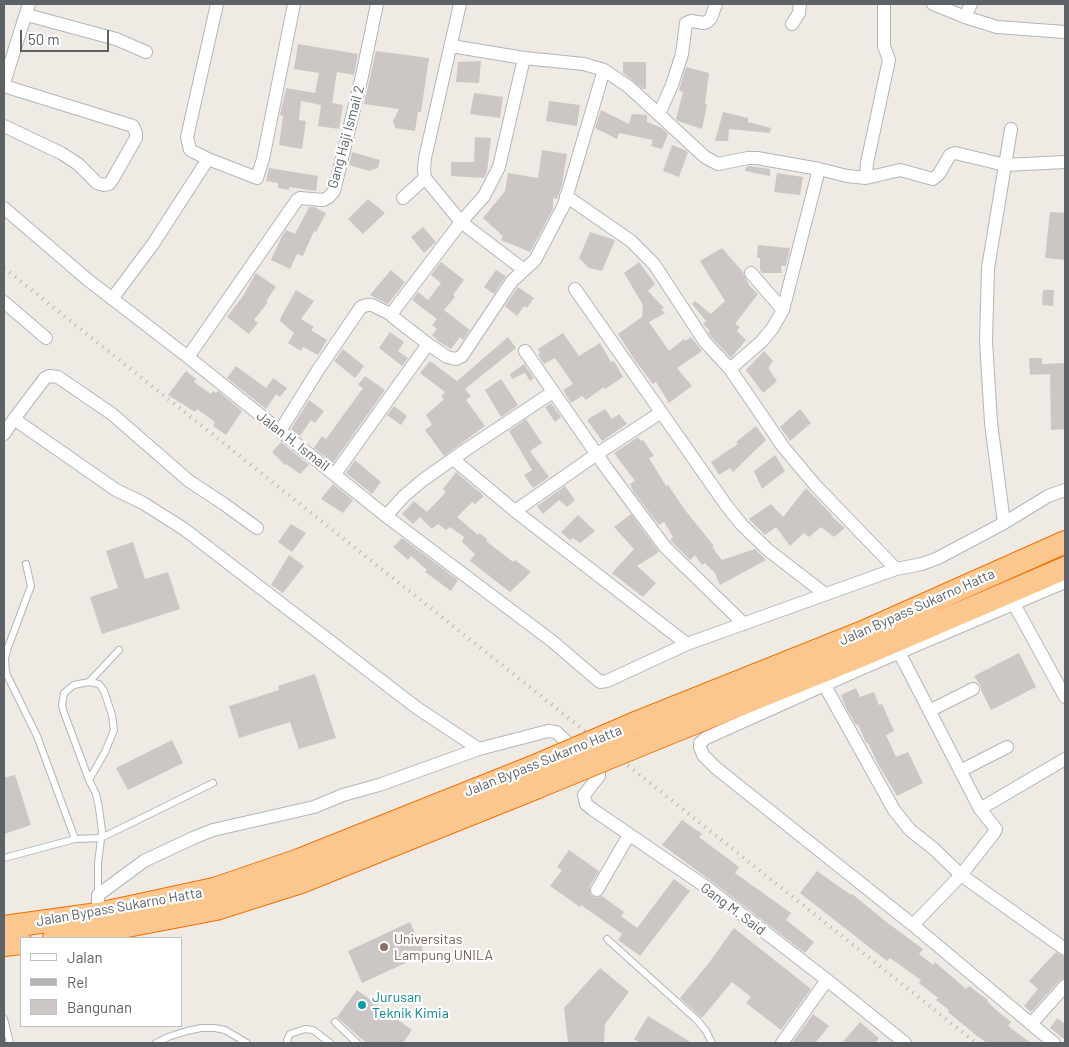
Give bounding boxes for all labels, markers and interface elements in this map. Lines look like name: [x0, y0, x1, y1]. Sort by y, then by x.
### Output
scale bar: [22, 20, 111, 52]
text: 50 m: [28, 30, 60, 48]
street label: Gang Haji Ismail 2: [324, 84, 368, 190]
street label: Jalan H. Ismail: [253, 407, 333, 475]
street label: Jalan Bypass Sukarno Hatta: [837, 565, 997, 649]
street label: Jalan Bypass Sukarno Hatta: [462, 722, 624, 800]
street label: Gang M. Said: [697, 879, 769, 939]
street label: Jalan Bypass Sukarno Hatta: [35, 884, 203, 930]
place label: Universitas Lampung UNILA: [394, 931, 493, 964]
legend: [20, 937, 182, 1027]
marker: Universitas Lampung UNILA: [378, 941, 390, 953]
text: Jalan: [67, 948, 103, 966]
text: Rel: [67, 973, 88, 991]
place label: Jurusan Teknik Kimia: [372, 989, 449, 1022]
text: Bangunan: [67, 998, 132, 1016]
marker: Jurusan Teknik Kimia: [356, 999, 368, 1011]

